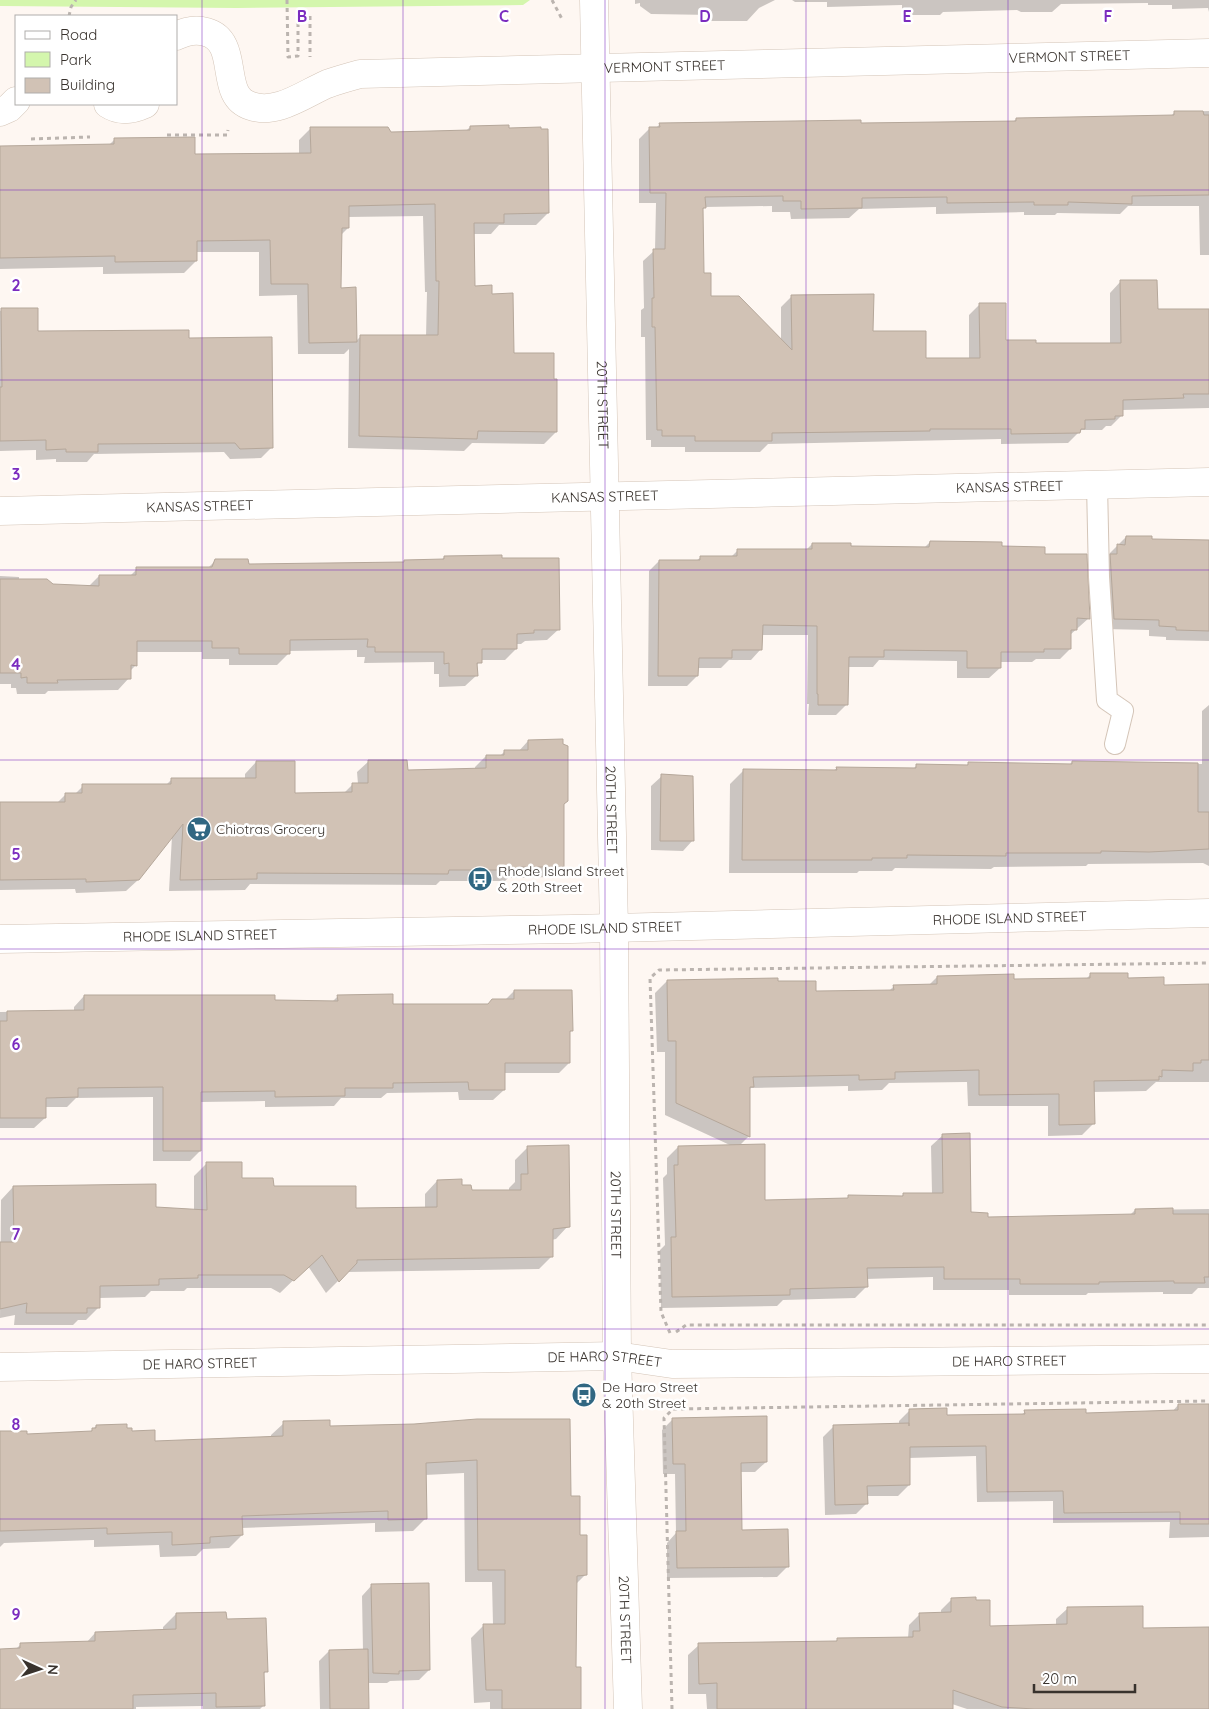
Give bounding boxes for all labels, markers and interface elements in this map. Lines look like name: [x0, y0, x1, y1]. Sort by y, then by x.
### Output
text: B: [297, 6, 307, 26]
text: C: [499, 6, 509, 26]
text: D: [699, 6, 711, 26]
text: E: [902, 6, 912, 26]
text: F: [1104, 6, 1113, 26]
legend: [15, 15, 178, 105]
text: Road: [60, 25, 97, 44]
street label: VERMONT STREET: [1009, 46, 1131, 67]
text: Park: [60, 50, 92, 69]
street label: VERMONT STREET: [604, 56, 726, 77]
text: Building: [60, 75, 115, 94]
text: 2: [11, 275, 21, 295]
street label: 20TH STREET: [593, 361, 613, 449]
text: 3: [12, 464, 20, 484]
street label: KANSAS STREET: [956, 476, 1064, 497]
street label: KANSAS STREET: [551, 486, 659, 507]
street label: KANSAS STREET: [146, 496, 254, 516]
text: 4: [11, 654, 21, 674]
street label: 20TH STREET: [602, 765, 621, 854]
supermarket icon: Chiotras Grocery: [186, 816, 212, 842]
place label: Chiotras Grocery: [216, 820, 325, 838]
text: 5: [11, 844, 21, 864]
place label: Rhode Island Street & 20th Street: [498, 862, 625, 896]
bus stop icon: Rhode Island Street & 20th Street: [467, 866, 493, 892]
street label: RHODE ISLAND STREET: [932, 907, 1087, 929]
street label: RHODE ISLAND STREET: [528, 917, 682, 939]
street label: RHODE ISLAND STREET: [123, 925, 277, 946]
text: 6: [12, 1034, 21, 1054]
street label: 20TH STREET: [607, 1171, 625, 1259]
text: 7: [12, 1224, 21, 1244]
street label: DE HARO STREET: [547, 1347, 663, 1371]
street label: DE HARO STREET: [952, 1351, 1067, 1370]
street label: DE HARO STREET: [142, 1353, 258, 1373]
place label: De Haro Street & 20th Street: [602, 1378, 698, 1412]
bus stop icon: De Haro Street & 20th Street: [571, 1382, 597, 1408]
text: 8: [12, 1414, 21, 1434]
street label: 20TH STREET: [615, 1575, 636, 1664]
text: 9: [11, 1604, 21, 1624]
north arrow: [15, 1644, 65, 1694]
scale bar: [1034, 1662, 1135, 1694]
text: N: [44, 1664, 62, 1675]
text: 20 m: [1042, 1669, 1077, 1688]

